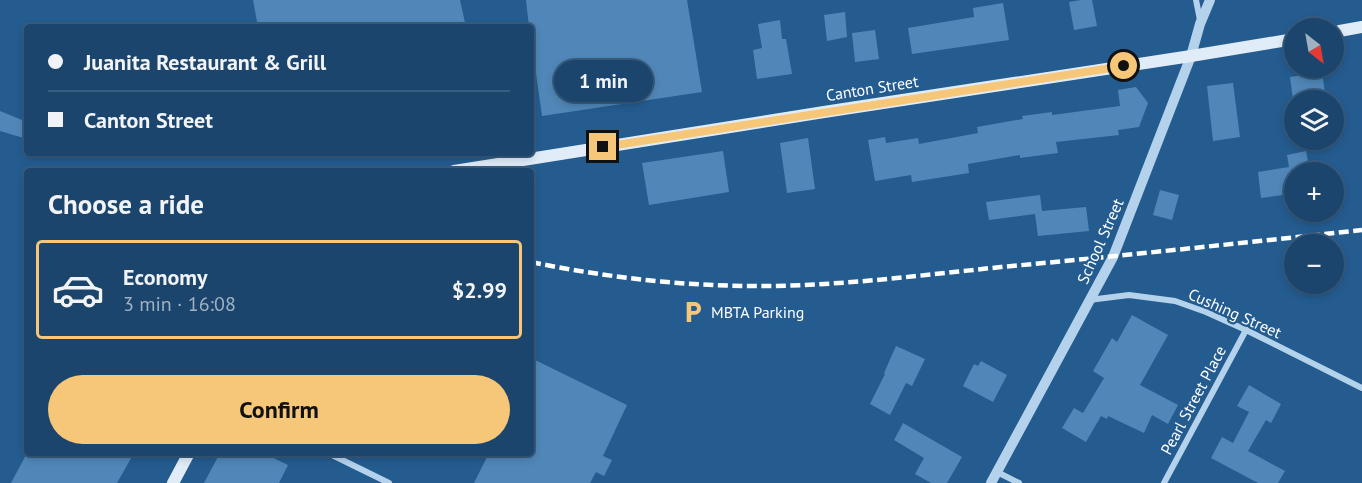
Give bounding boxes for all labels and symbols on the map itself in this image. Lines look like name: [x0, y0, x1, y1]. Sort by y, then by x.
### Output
north arrow: [1284, 18, 1344, 78]
route start: [1110, 52, 1137, 79]
callout: 1 min: [554, 60, 652, 102]
street label: Canton Street: [824, 71, 920, 105]
route end: [589, 133, 616, 160]
street label: School Street: [1072, 195, 1128, 287]
street label: Cushing Street: [1185, 284, 1285, 343]
parking icon: MBTA Parking: [680, 299, 706, 325]
place label: MBTA Parking: [711, 302, 804, 322]
street label: Pearl Street Place: [1156, 342, 1230, 458]

